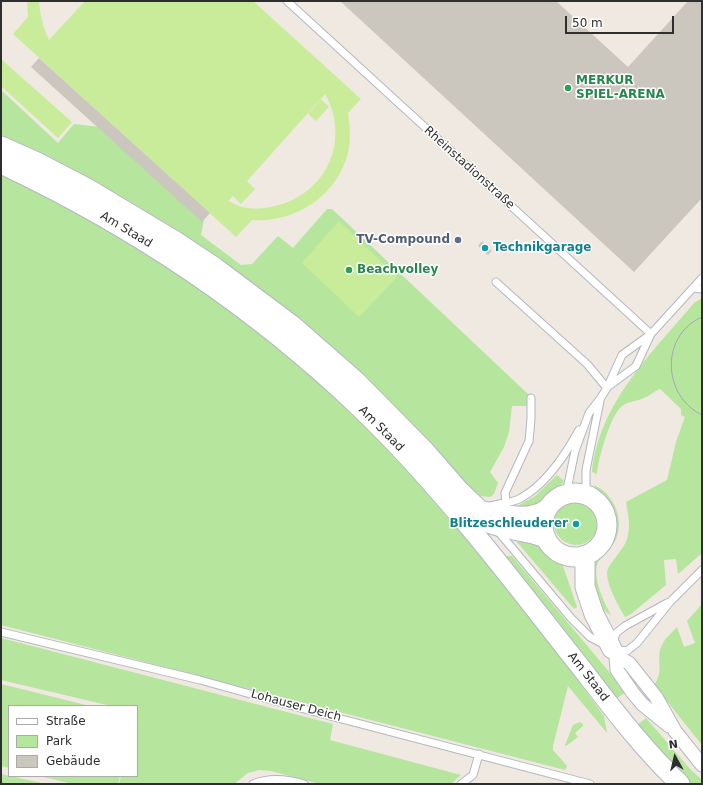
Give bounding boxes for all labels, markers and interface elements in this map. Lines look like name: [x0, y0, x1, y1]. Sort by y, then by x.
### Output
scale bar: [567, 8, 676, 34]
text: 50 m: [572, 16, 603, 30]
place label: MERKUR SPIEL-ARENA: [576, 74, 665, 102]
marker: MERKUR SPIEL-ARENA: [563, 83, 573, 93]
street label: Rheinstadionstraße: [421, 124, 517, 212]
street label: Am Staad: [97, 209, 155, 251]
place label: TV-Compound: [356, 233, 450, 247]
marker: TV-Compound: [453, 235, 463, 245]
place label: Technikgarage: [493, 241, 591, 255]
marker: Technikgarage: [480, 243, 490, 253]
place label: Beachvolley: [357, 263, 438, 277]
marker: Beachvolley: [344, 265, 354, 275]
street label: Am Staad: [355, 403, 407, 455]
place label: Blitzeschleuderer: [449, 517, 568, 531]
marker: Blitzeschleuderer: [571, 519, 581, 529]
street label: Am Staad: [564, 650, 612, 704]
street label: Lohauser Deich: [249, 687, 343, 725]
legend: [8, 705, 138, 777]
text: Straße: [46, 714, 86, 728]
text: Park: [46, 734, 72, 748]
north arrow: [655, 737, 695, 777]
text: N: [668, 738, 679, 752]
text: Gebäude: [46, 754, 100, 768]

